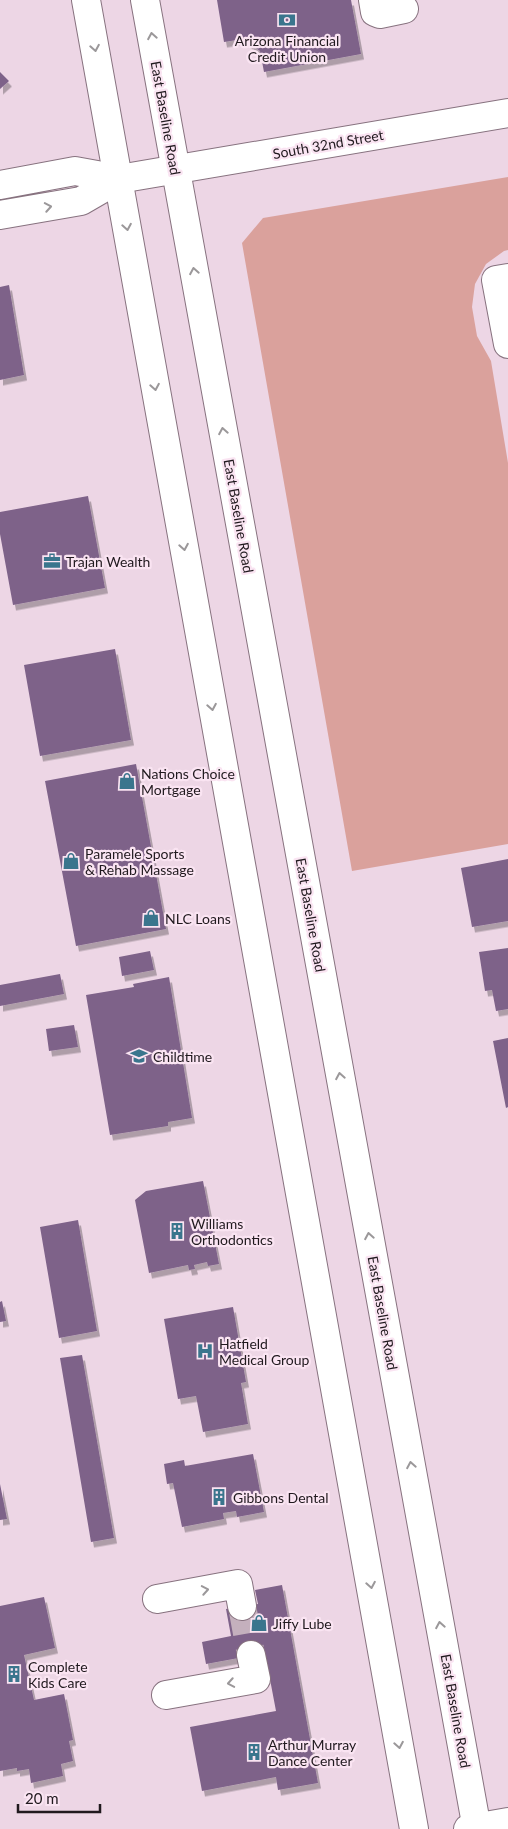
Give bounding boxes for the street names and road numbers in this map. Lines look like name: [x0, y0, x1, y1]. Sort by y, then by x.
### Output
street label: East Baseline Road: [148, 60, 184, 176]
street label: South 32nd Street: [271, 126, 385, 162]
street label: East Baseline Road: [221, 458, 257, 574]
street label: East Baseline Road: [293, 857, 329, 973]
street label: East Baseline Road: [365, 1255, 401, 1371]
street label: East Baseline Road: [438, 1653, 474, 1769]

